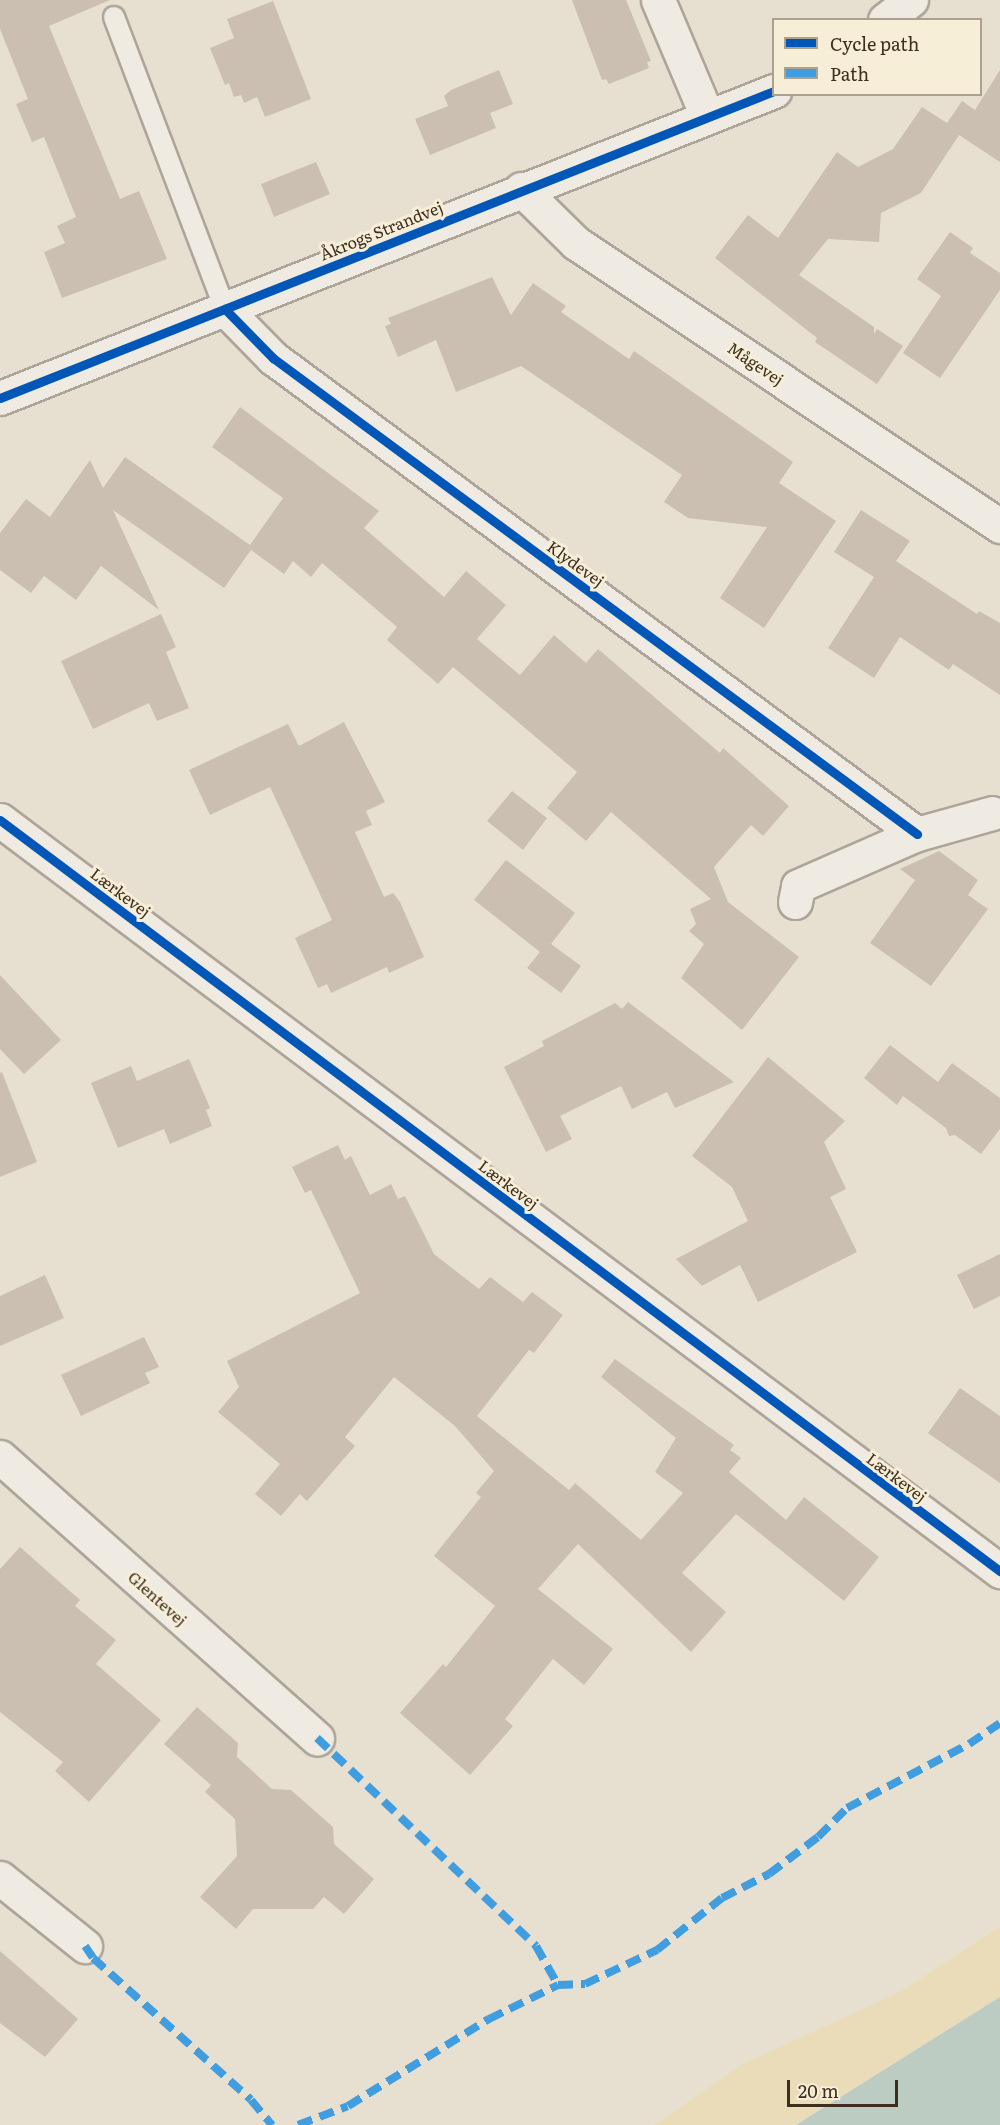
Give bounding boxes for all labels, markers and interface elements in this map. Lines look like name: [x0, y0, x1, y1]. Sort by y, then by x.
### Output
legend: [772, 18, 982, 96]
text: Cycle path: [830, 30, 919, 57]
text: Path: [830, 60, 869, 87]
street label: Åkrogs Strandvej: [317, 197, 445, 263]
street label: Mågevej: [724, 337, 788, 389]
street label: Klydevej: [544, 536, 608, 590]
street label: Lærkevej: [87, 863, 155, 921]
street label: Lærkevej: [475, 1155, 543, 1213]
street label: Lærkevej: [863, 1448, 931, 1506]
street label: Glentevej: [125, 1567, 191, 1629]
scale bar: [790, 2068, 901, 2106]
text: 20 m: [798, 2077, 839, 2104]

